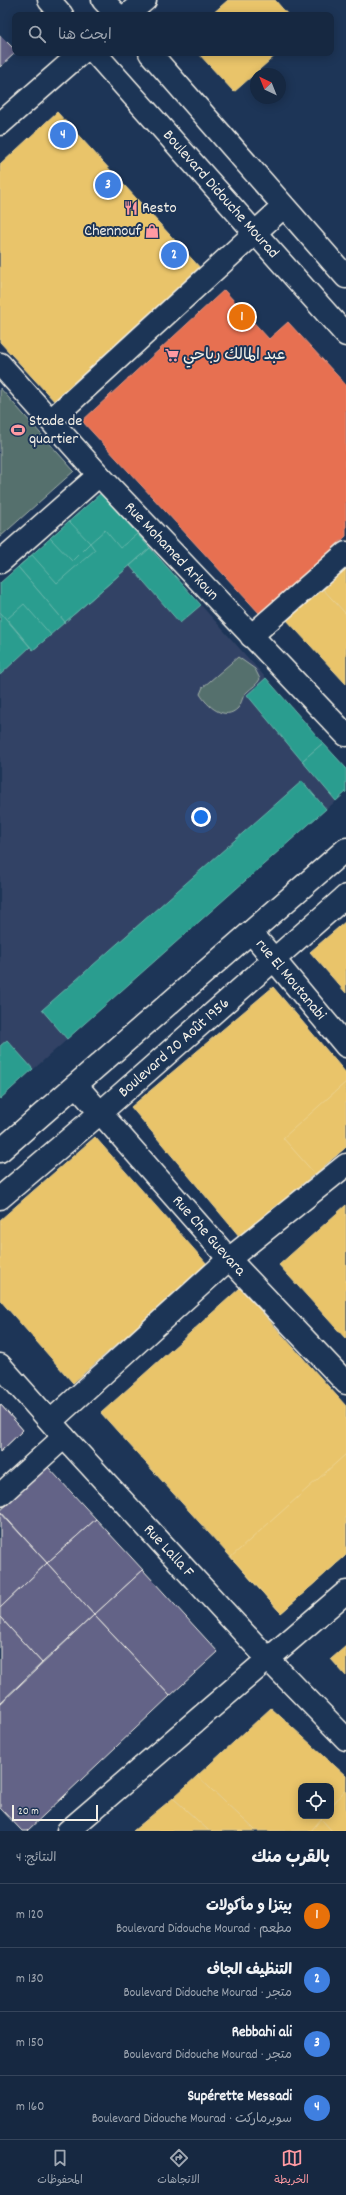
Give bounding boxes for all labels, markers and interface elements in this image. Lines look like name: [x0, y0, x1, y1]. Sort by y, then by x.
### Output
search box: [12, 12, 334, 56]
icon: search: [26, 23, 48, 45]
text: ابحث هنا: [58, 25, 112, 47]
north arrow: [250, 68, 286, 104]
pin: 4: [50, 120, 76, 150]
street label: Boulevard Didouche Mourad: [157, 125, 284, 264]
pin: 3: [95, 170, 121, 200]
place label: Resto: [142, 197, 177, 220]
restaurant icon: Resto: [123, 200, 139, 216]
place label: Chennouf: [84, 220, 141, 243]
shop icon: Chennouf: [144, 223, 160, 239]
pin: 2: [161, 240, 187, 270]
pin: 1: [229, 302, 255, 332]
place label: عبد المالك رباحي: [183, 344, 285, 368]
supermarket icon: عبد المالك رباحي: [164, 347, 180, 363]
place label: Stade de quartier: [29, 410, 82, 451]
sports icon: Stade de quartier: [10, 422, 26, 438]
street label: Rue Mohamed Arkoun: [119, 497, 224, 606]
your location: [191, 807, 211, 827]
street label: rue El Moutanabi: [250, 934, 332, 1025]
street label: Boulevard 20 Août 1956: [113, 992, 235, 1103]
street label: Rue Che Guevara: [167, 1190, 251, 1282]
street label: Rue Lalla F: [138, 1519, 199, 1583]
map controls: [298, 1783, 334, 1819]
button: locate: [298, 1783, 334, 1819]
scale bar: [12, 1803, 98, 1822]
text: 20 m: [18, 1804, 39, 1820]
text: بالقرب منك: [252, 1847, 330, 1871]
text: النتائج: 4: [16, 1849, 57, 1868]
text: بيتزا و مأكولات: [206, 1896, 292, 1918]
text: 120 m: [16, 1906, 44, 1925]
text: 1: [316, 1906, 318, 1925]
text: مطعم · Boulevard Didouche Mourad: [116, 1920, 292, 1939]
text: التنظيف الجاف: [207, 1960, 292, 1982]
text: 130 m: [16, 1970, 44, 1989]
text: 2: [314, 1970, 320, 1989]
text: متجر · Boulevard Didouche Mourad: [123, 1984, 292, 2003]
text: Rebbahi ali: [232, 2022, 292, 2044]
text: 150 m: [16, 2034, 44, 2053]
text: 3: [314, 2034, 320, 2053]
text: متجر · Boulevard Didouche Mourad: [123, 2046, 292, 2065]
text: Supérette Messadi: [187, 2086, 292, 2108]
text: 160 m: [16, 2098, 44, 2117]
text: 4: [314, 2098, 320, 2117]
text: سوبرماركت · Boulevard Didouche Mourad: [92, 2110, 292, 2129]
tab: المحفوظات: [37, 2147, 83, 2189]
tab: الاتجاهات: [157, 2147, 200, 2189]
tab: الخريطة: [274, 2147, 309, 2189]

